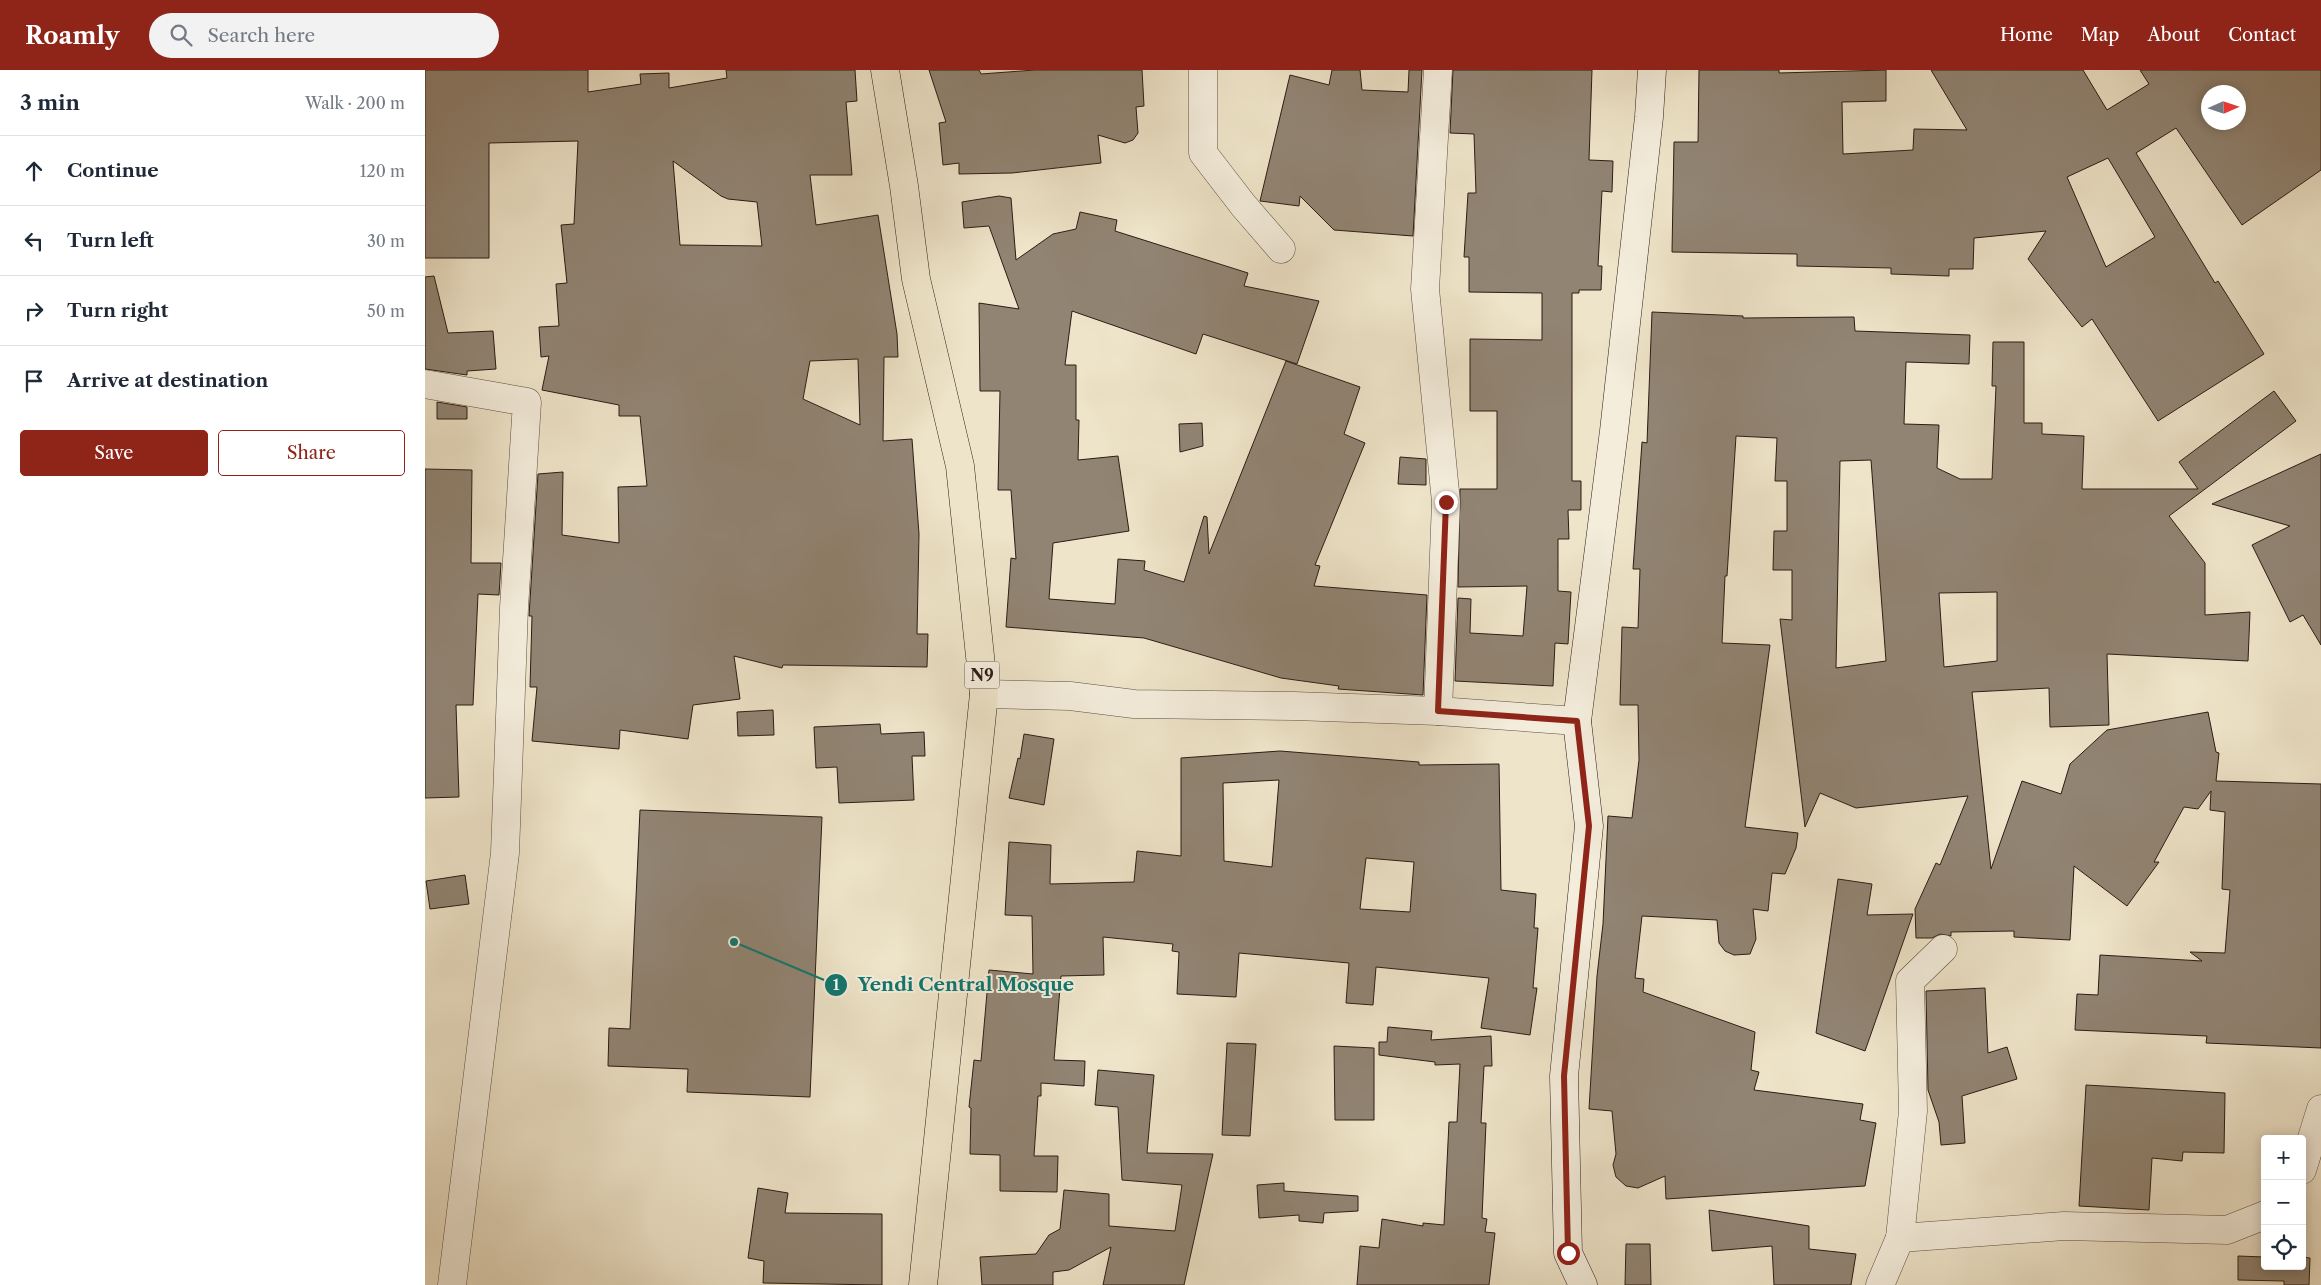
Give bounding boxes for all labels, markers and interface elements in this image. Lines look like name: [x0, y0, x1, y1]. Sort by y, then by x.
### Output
search box: [149, 13, 499, 58]
text: Roamly: [25, 21, 119, 50]
icon: search: [167, 21, 195, 49]
text: Search here: [207, 24, 315, 47]
text: Home: [2000, 24, 2053, 46]
text: Map: [2081, 24, 2119, 46]
text: About: [2147, 24, 2200, 46]
text: Contact: [2228, 24, 2296, 46]
north arrow: [2201, 85, 2246, 130]
text: 3 min: [20, 90, 80, 115]
text: Walk · 200 m: [305, 93, 405, 113]
icon: ahead: [20, 157, 48, 185]
text: Continue: [67, 159, 159, 182]
text: 120 m: [360, 161, 405, 181]
icon: left: [20, 227, 48, 255]
text: Turn left: [67, 229, 154, 252]
text: 30 m: [367, 231, 405, 251]
icon: right: [20, 297, 48, 325]
text: Turn right: [67, 299, 168, 322]
text: 50 m: [367, 301, 405, 321]
icon: arrive: [20, 367, 48, 395]
text: Arrive at destination: [67, 369, 268, 392]
button: Save: [20, 430, 208, 476]
button: Share: [218, 430, 405, 476]
route end: [1435, 491, 1458, 514]
road number: N9: [965, 662, 999, 688]
callout: Yendi Central Mosque: [823, 968, 1084, 1002]
text: Yendi Central Mosque: [857, 973, 1074, 996]
text: 1: [833, 975, 840, 994]
map controls: [2261, 1135, 2306, 1270]
button: +: [2261, 1135, 2306, 1180]
button: −: [2261, 1180, 2306, 1225]
button: locate: [2261, 1225, 2306, 1270]
route start: [1557, 1242, 1580, 1265]

